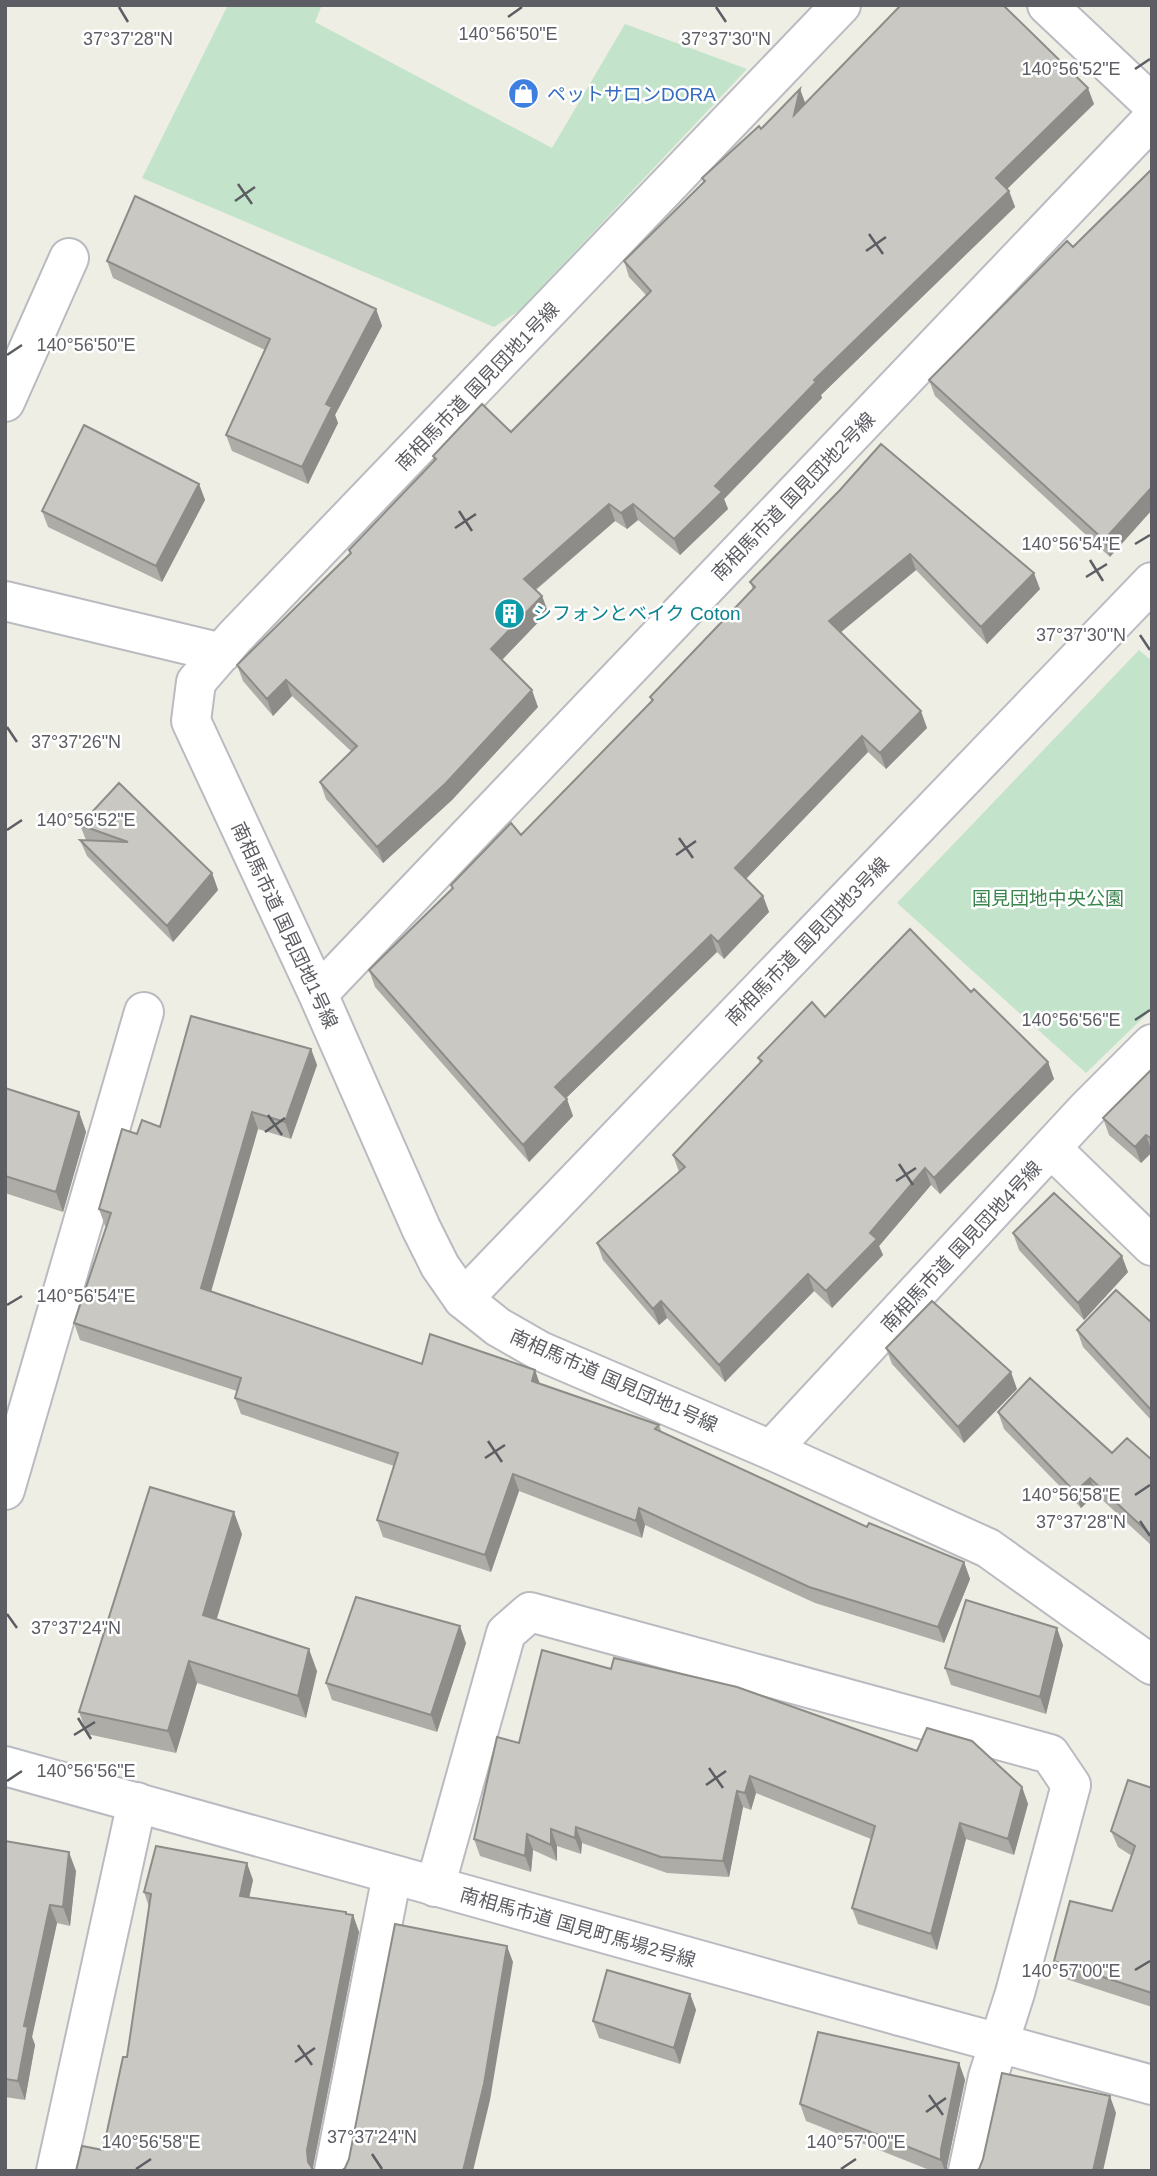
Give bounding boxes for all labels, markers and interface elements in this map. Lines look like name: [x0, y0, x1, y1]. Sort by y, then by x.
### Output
text: 140°56'50"E: [458, 24, 558, 44]
text: 37°37'28"N: [83, 29, 173, 49]
text: 37°37'30"N: [681, 29, 771, 49]
text: 140°56'52"E: [1021, 59, 1121, 79]
shop icon: ペットサロンDORA: [507, 77, 541, 111]
place label: ペットサロンDORA: [547, 84, 716, 105]
street label: 南相馬市道 国見団地1号線: [392, 298, 563, 475]
text: 140°56'50"E: [36, 335, 136, 355]
street label: 南相馬市道 国見団地2号線: [708, 408, 879, 585]
text: 140°56'54"E: [1021, 534, 1121, 554]
building icon: シフォンとベイク Coton: [493, 596, 527, 630]
place label: シフォンとベイク Coton: [533, 603, 741, 624]
text: 37°37'30"N: [1036, 625, 1126, 645]
text: 37°37'26"N: [31, 732, 121, 752]
text: 140°56'52"E: [36, 810, 136, 830]
street label: 南相馬市道 国見団地1号線: [228, 819, 342, 1032]
street label: 南相馬市道 国見団地3号線: [722, 853, 893, 1030]
park label: 国見団地中央公園: [972, 888, 1124, 909]
text: 140°56'56"E: [1021, 1010, 1121, 1030]
street label: 南相馬市道 国見団地4号線: [877, 1157, 1046, 1336]
text: 140°56'54"E: [36, 1286, 136, 1306]
street label: 南相馬市道 国見団地1号線: [507, 1325, 721, 1436]
text: 140°56'58"E: [1021, 1485, 1121, 1505]
text: 37°37'28"N: [1036, 1512, 1126, 1532]
text: 37°37'24"N: [31, 1618, 121, 1638]
text: 140°56'56"E: [36, 1761, 136, 1781]
street label: 南相馬市道 国見町馬場2号線: [458, 1884, 698, 1971]
text: 140°57'00"E: [1021, 1961, 1121, 1981]
text: 37°37'24"N: [327, 2127, 417, 2147]
text: 140°56'58"E: [101, 2132, 201, 2152]
text: 140°57'00"E: [806, 2132, 906, 2152]

